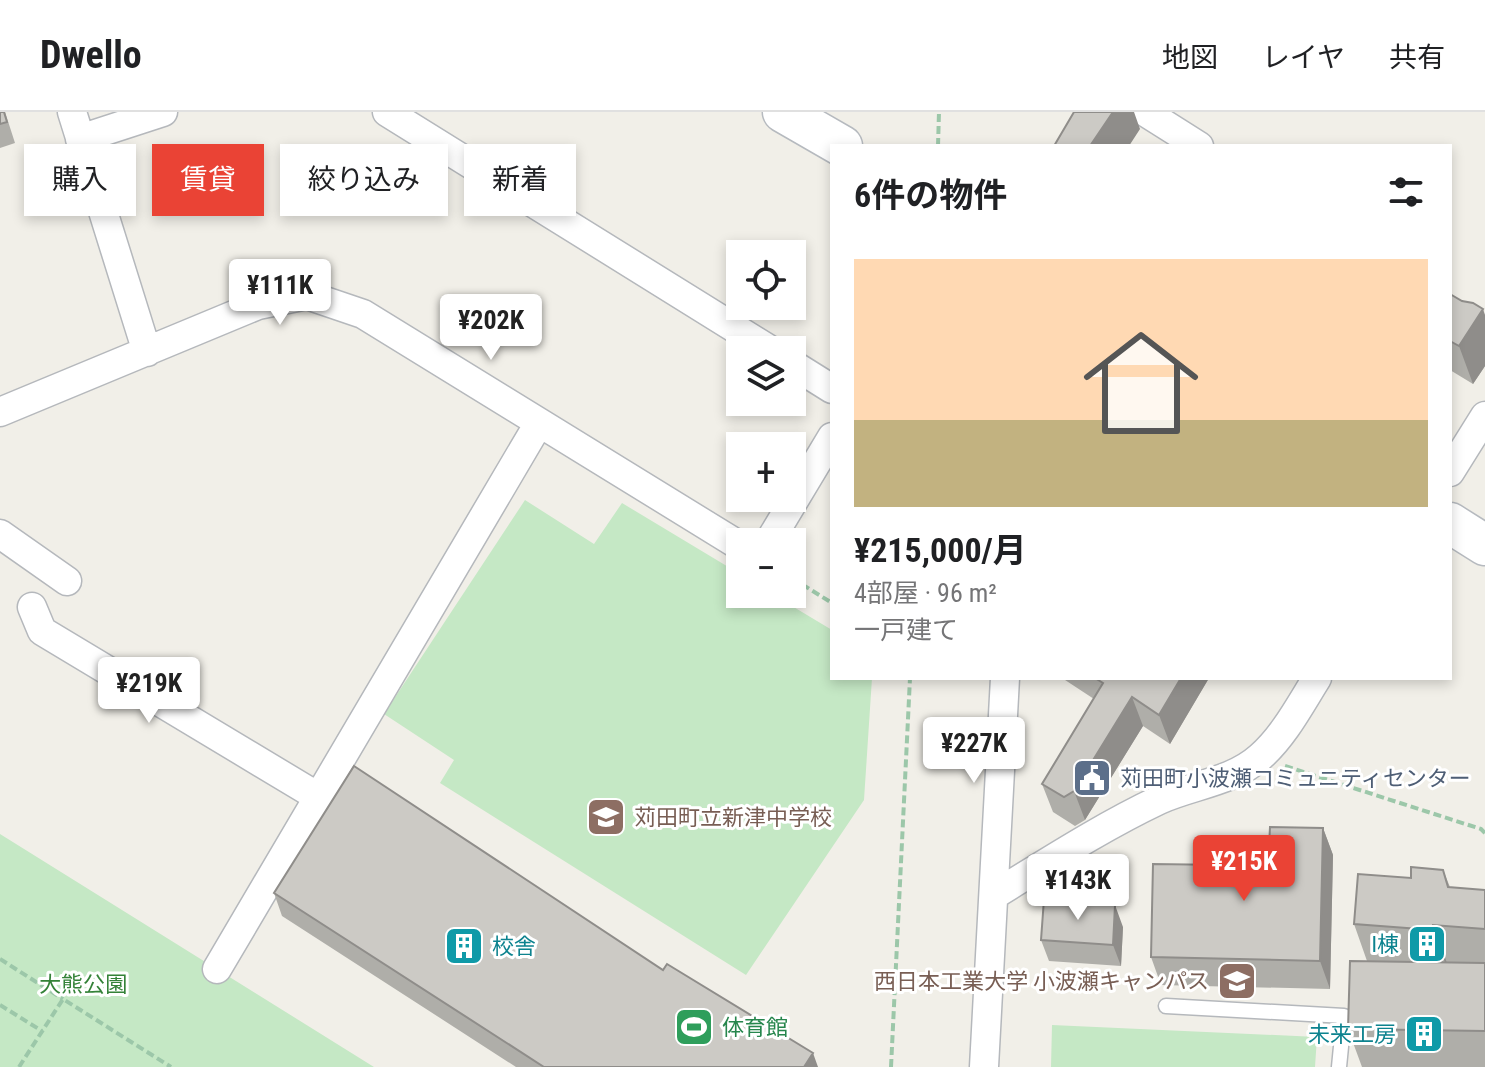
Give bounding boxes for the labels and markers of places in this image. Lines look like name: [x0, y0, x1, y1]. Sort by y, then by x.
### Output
pin: ¥111K: [224, 259, 336, 327]
pin: ¥202K: [435, 294, 547, 362]
pin: ¥219K: [93, 657, 205, 725]
pin: ¥227K: [918, 717, 1030, 785]
public building icon: 苅田町小波瀬コミュニティセンター: [1071, 757, 1113, 799]
place label: 苅田町小波瀬コミュニティセンター: [1120, 766, 1471, 791]
school or university icon: 苅田町立新津中学校: [585, 796, 627, 838]
place label: 苅田町立新津中学校: [634, 805, 832, 830]
pin: ¥215K: [1188, 835, 1300, 903]
pin: ¥143K: [1022, 854, 1134, 922]
building icon: I棟: [1406, 923, 1448, 965]
building icon: 校舎: [443, 925, 485, 967]
place label: I棟: [1371, 932, 1399, 957]
place label: 校舎: [492, 934, 536, 959]
school or university icon: 西日本工業大学 小波瀬キャンパス: [1216, 960, 1258, 1002]
place label: 西日本工業大学 小波瀬キャンパス: [874, 969, 1209, 994]
sports icon: 体育館: [673, 1006, 715, 1048]
building icon: 未来工房: [1403, 1013, 1445, 1055]
place label: 体育館: [722, 1015, 788, 1040]
place label: 未来工房: [1308, 1022, 1396, 1047]

